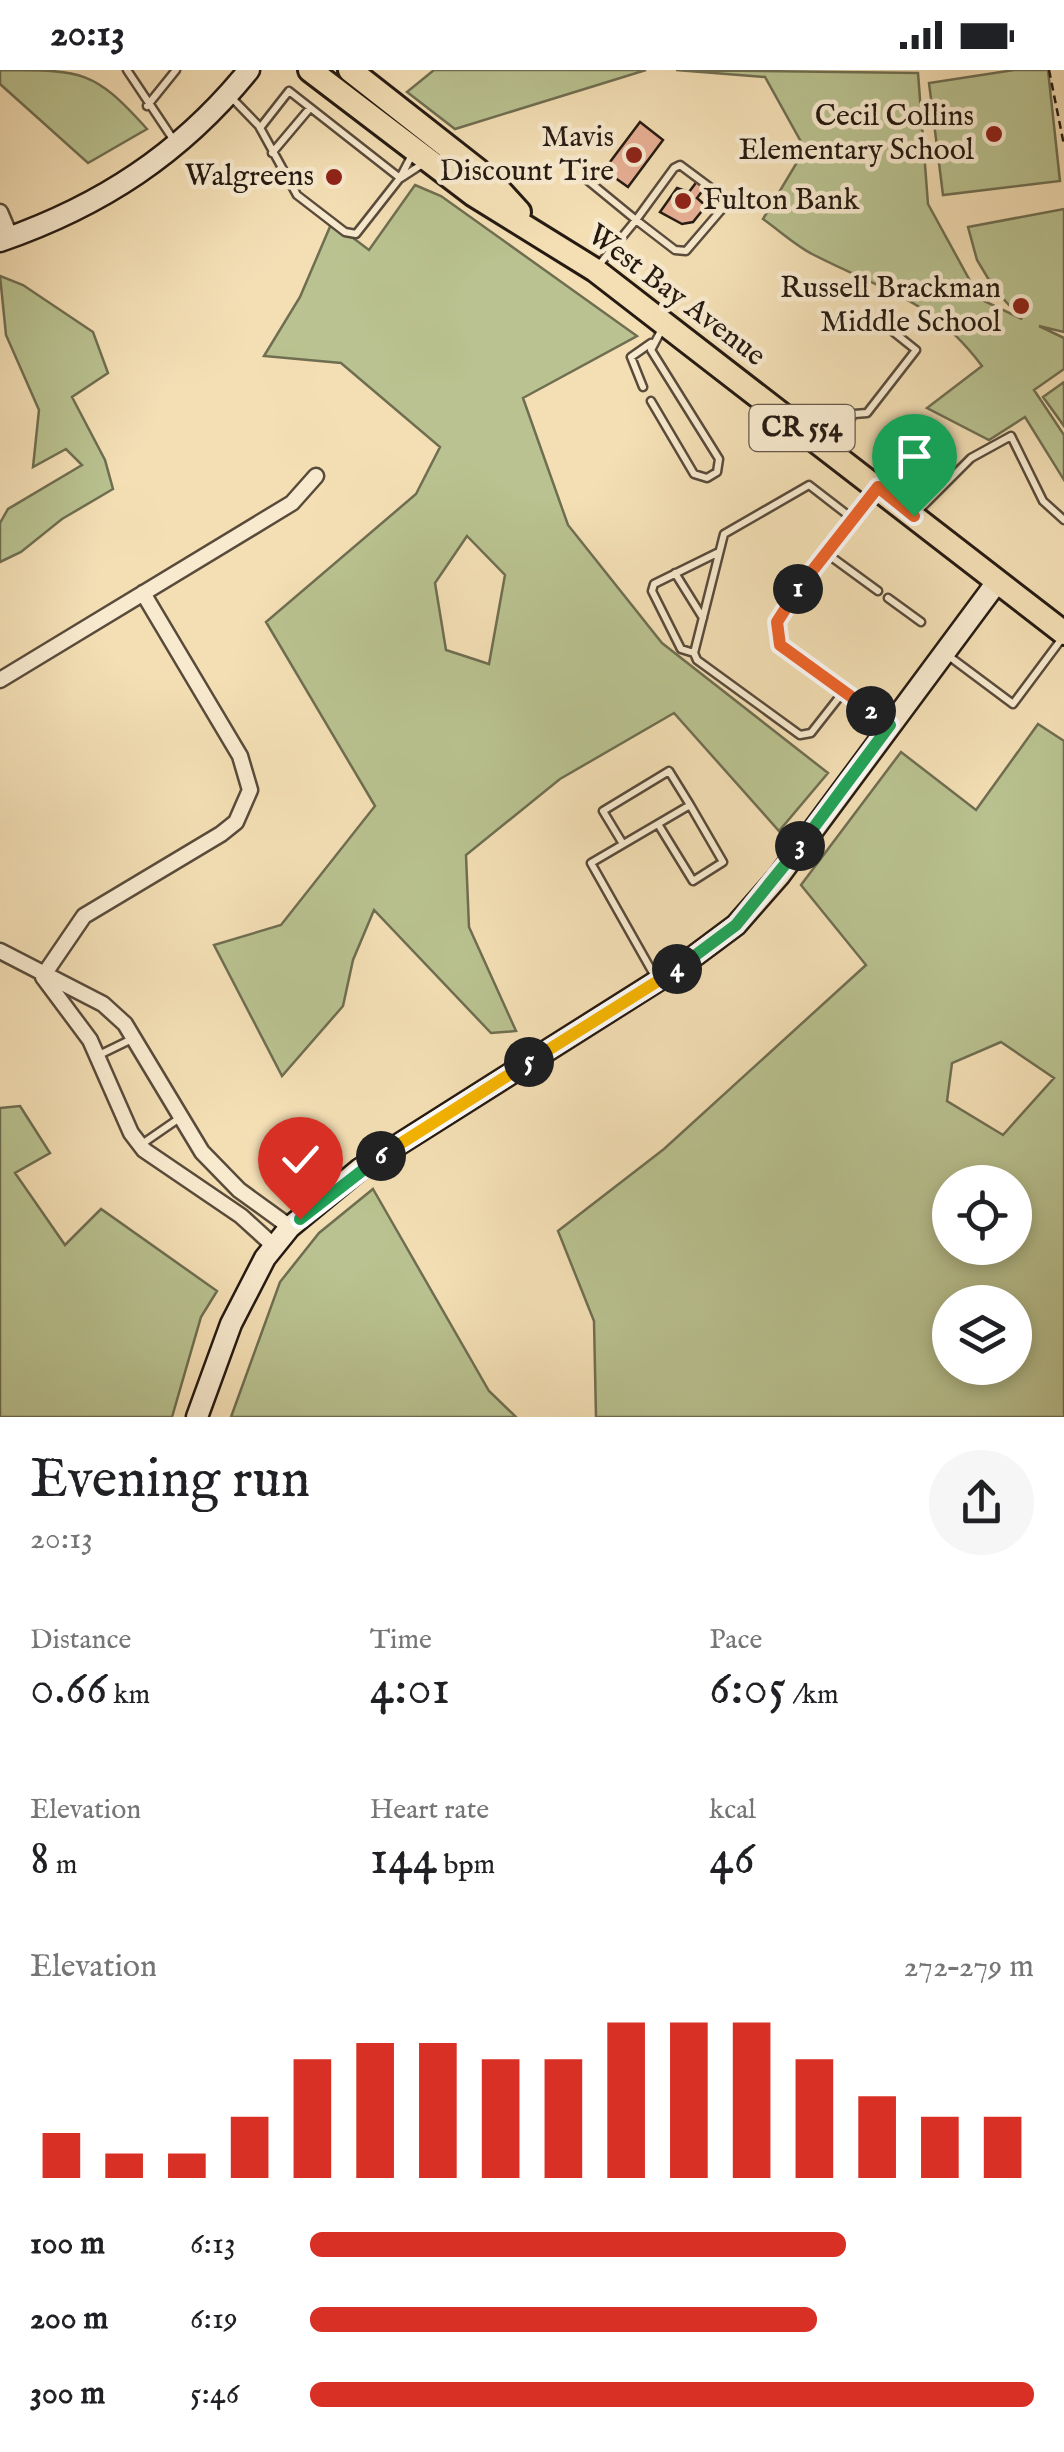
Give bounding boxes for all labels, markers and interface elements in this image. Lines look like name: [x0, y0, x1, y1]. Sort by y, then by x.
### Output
text: 20:13: [50, 11, 125, 59]
place label: Cecil Collins Elementary School: [738, 98, 975, 170]
place label: Mavis Discount Tire: [439, 119, 614, 191]
marker: Cecil Collins Elementary School: [983, 123, 1005, 145]
marker: Mavis Discount Tire: [623, 144, 645, 166]
place label: Walgreens: [185, 158, 314, 196]
marker: Walgreens: [323, 166, 345, 188]
place label: Fulton Bank: [703, 182, 860, 220]
marker: Fulton Bank: [672, 190, 694, 212]
street label: West Bay Avenue: [579, 217, 773, 375]
place label: Russell Brackman Middle School: [780, 270, 1002, 342]
marker: Russell Brackman Middle School: [1010, 295, 1032, 317]
road number: CR 554: [750, 405, 854, 451]
pin: [872, 414, 957, 517]
icon: arrive: [887, 429, 942, 484]
pin: 1: [773, 564, 823, 614]
text: 1: [793, 571, 803, 606]
pin: 2: [846, 686, 896, 736]
text: 2: [864, 693, 878, 728]
pin: 3: [775, 821, 825, 871]
text: 3: [795, 828, 805, 863]
pin: 4: [652, 944, 702, 994]
text: 4: [670, 951, 684, 986]
pin: 5: [504, 1037, 554, 1087]
text: 5: [524, 1044, 534, 1079]
pin: [258, 1117, 343, 1220]
pin: 6: [356, 1131, 406, 1181]
icon: check: [273, 1132, 328, 1187]
text: 6: [375, 1138, 387, 1173]
map controls: [932, 1165, 1032, 1385]
button: locate: [932, 1165, 1032, 1265]
button: layers: [932, 1285, 1032, 1385]
text: Evening run: [30, 1446, 310, 1516]
button: share: [929, 1450, 1034, 1555]
text: 20:13: [30, 1519, 93, 1560]
text: Distance: [30, 1623, 131, 1658]
text: Time: [370, 1623, 432, 1658]
text: Pace: [709, 1623, 762, 1658]
text: 0.66: [30, 1658, 107, 1721]
text: 4:01: [370, 1658, 450, 1721]
text: 6:05: [709, 1658, 786, 1721]
text: km: [107, 1678, 150, 1713]
text: /km: [786, 1678, 839, 1713]
text: Elevation: [30, 1793, 141, 1828]
text: Heart rate: [370, 1793, 489, 1828]
text: kcal: [709, 1793, 756, 1828]
text: 8: [30, 1828, 50, 1891]
text: 144: [370, 1828, 437, 1891]
text: 46: [709, 1828, 755, 1891]
text: m: [50, 1848, 77, 1883]
text: bpm: [437, 1848, 495, 1883]
text: Elevation: [30, 1947, 157, 1988]
text: 272–279 m: [903, 1947, 1034, 1988]
text: 100 m: [30, 2224, 105, 2265]
text: 6:13: [190, 2224, 236, 2265]
text: 200 m: [30, 2299, 108, 2340]
text: 6:19: [190, 2299, 238, 2340]
text: 300 m: [30, 2374, 105, 2415]
text: 5:46: [190, 2374, 239, 2415]

